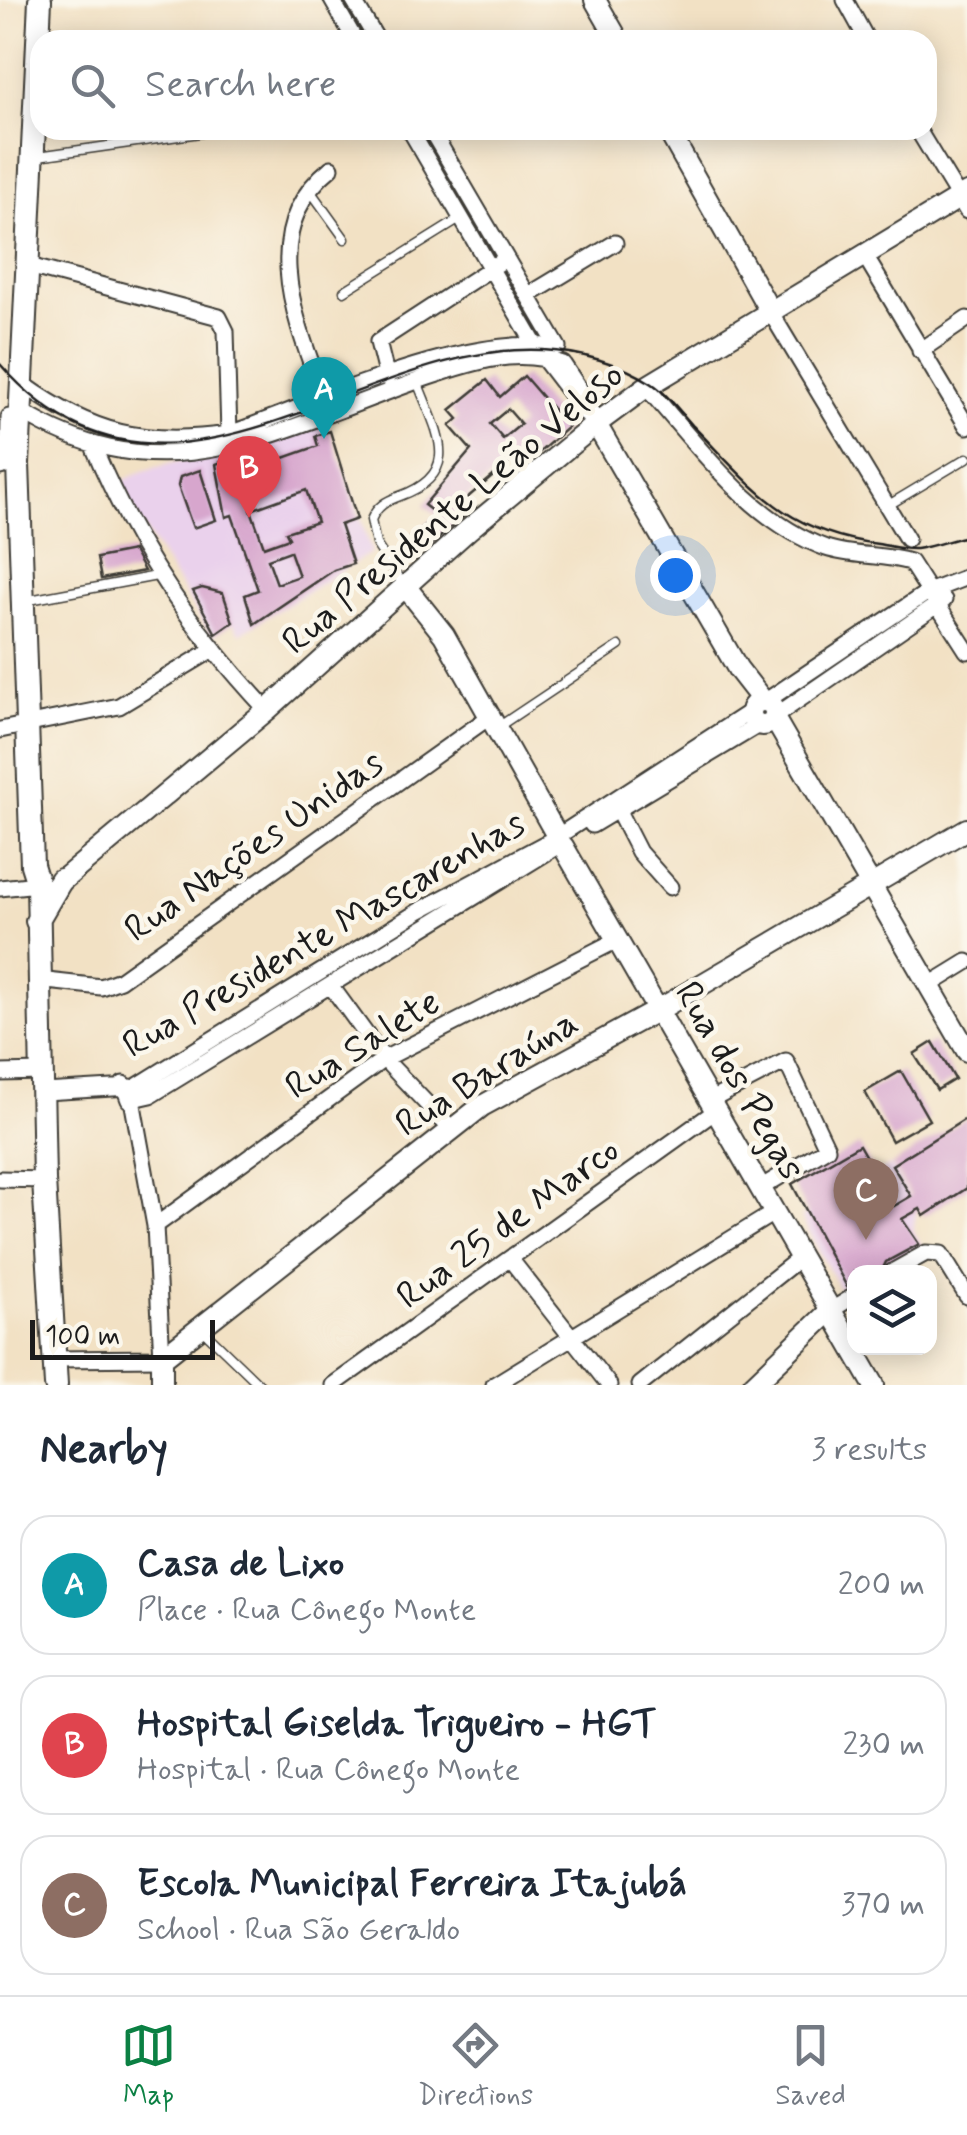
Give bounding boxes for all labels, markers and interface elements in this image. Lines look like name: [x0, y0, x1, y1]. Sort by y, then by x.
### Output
search box: [30, 30, 937, 140]
icon: search: [65, 58, 120, 113]
text: Search here: [145, 61, 336, 110]
street label: Rua Presidente Leão Veloso: [273, 351, 635, 666]
pin: A: [292, 356, 356, 439]
pin: B: [216, 436, 282, 518]
your location: [650, 550, 701, 601]
street label: Rua Nações Unidas: [115, 739, 394, 955]
street label: Rua Presidente Mascarenhas: [114, 800, 534, 1071]
street label: Rua dos Pegas: [662, 973, 815, 1189]
street label: Rua Salete: [277, 978, 450, 1112]
street label: Rua Baraúna: [387, 999, 588, 1149]
street label: Rua 25 de Marco: [387, 1127, 630, 1321]
pin: C: [834, 1158, 898, 1240]
map controls: [847, 1265, 937, 1355]
button: layers: [847, 1265, 937, 1355]
scale bar: [30, 1315, 215, 1360]
text: 100 m: [45, 1319, 120, 1356]
text: Nearby: [40, 1423, 168, 1478]
text: 3 results: [811, 1429, 927, 1471]
text: Casa de Lixo: [137, 1540, 344, 1589]
text: A: [64, 1564, 85, 1606]
text: 200 m: [838, 1564, 925, 1606]
text: Place · Rua Cônego Monte: [137, 1589, 476, 1631]
text: Hospital Giselda Trigueiro - HGT: [137, 1700, 657, 1749]
text: B: [64, 1724, 85, 1766]
text: 230 m: [842, 1724, 925, 1766]
text: Hospital · Rua Cônego Monte: [137, 1749, 520, 1791]
text: Escola Municipal Ferreira Itajubá: [137, 1860, 687, 1909]
text: C: [63, 1884, 86, 1926]
text: 370 m: [841, 1884, 925, 1926]
text: School · Rua São Geraldo: [137, 1909, 460, 1951]
tab: Map: [121, 2018, 176, 2115]
tab: Directions: [418, 2018, 533, 2115]
tab: Saved: [775, 2018, 846, 2115]

